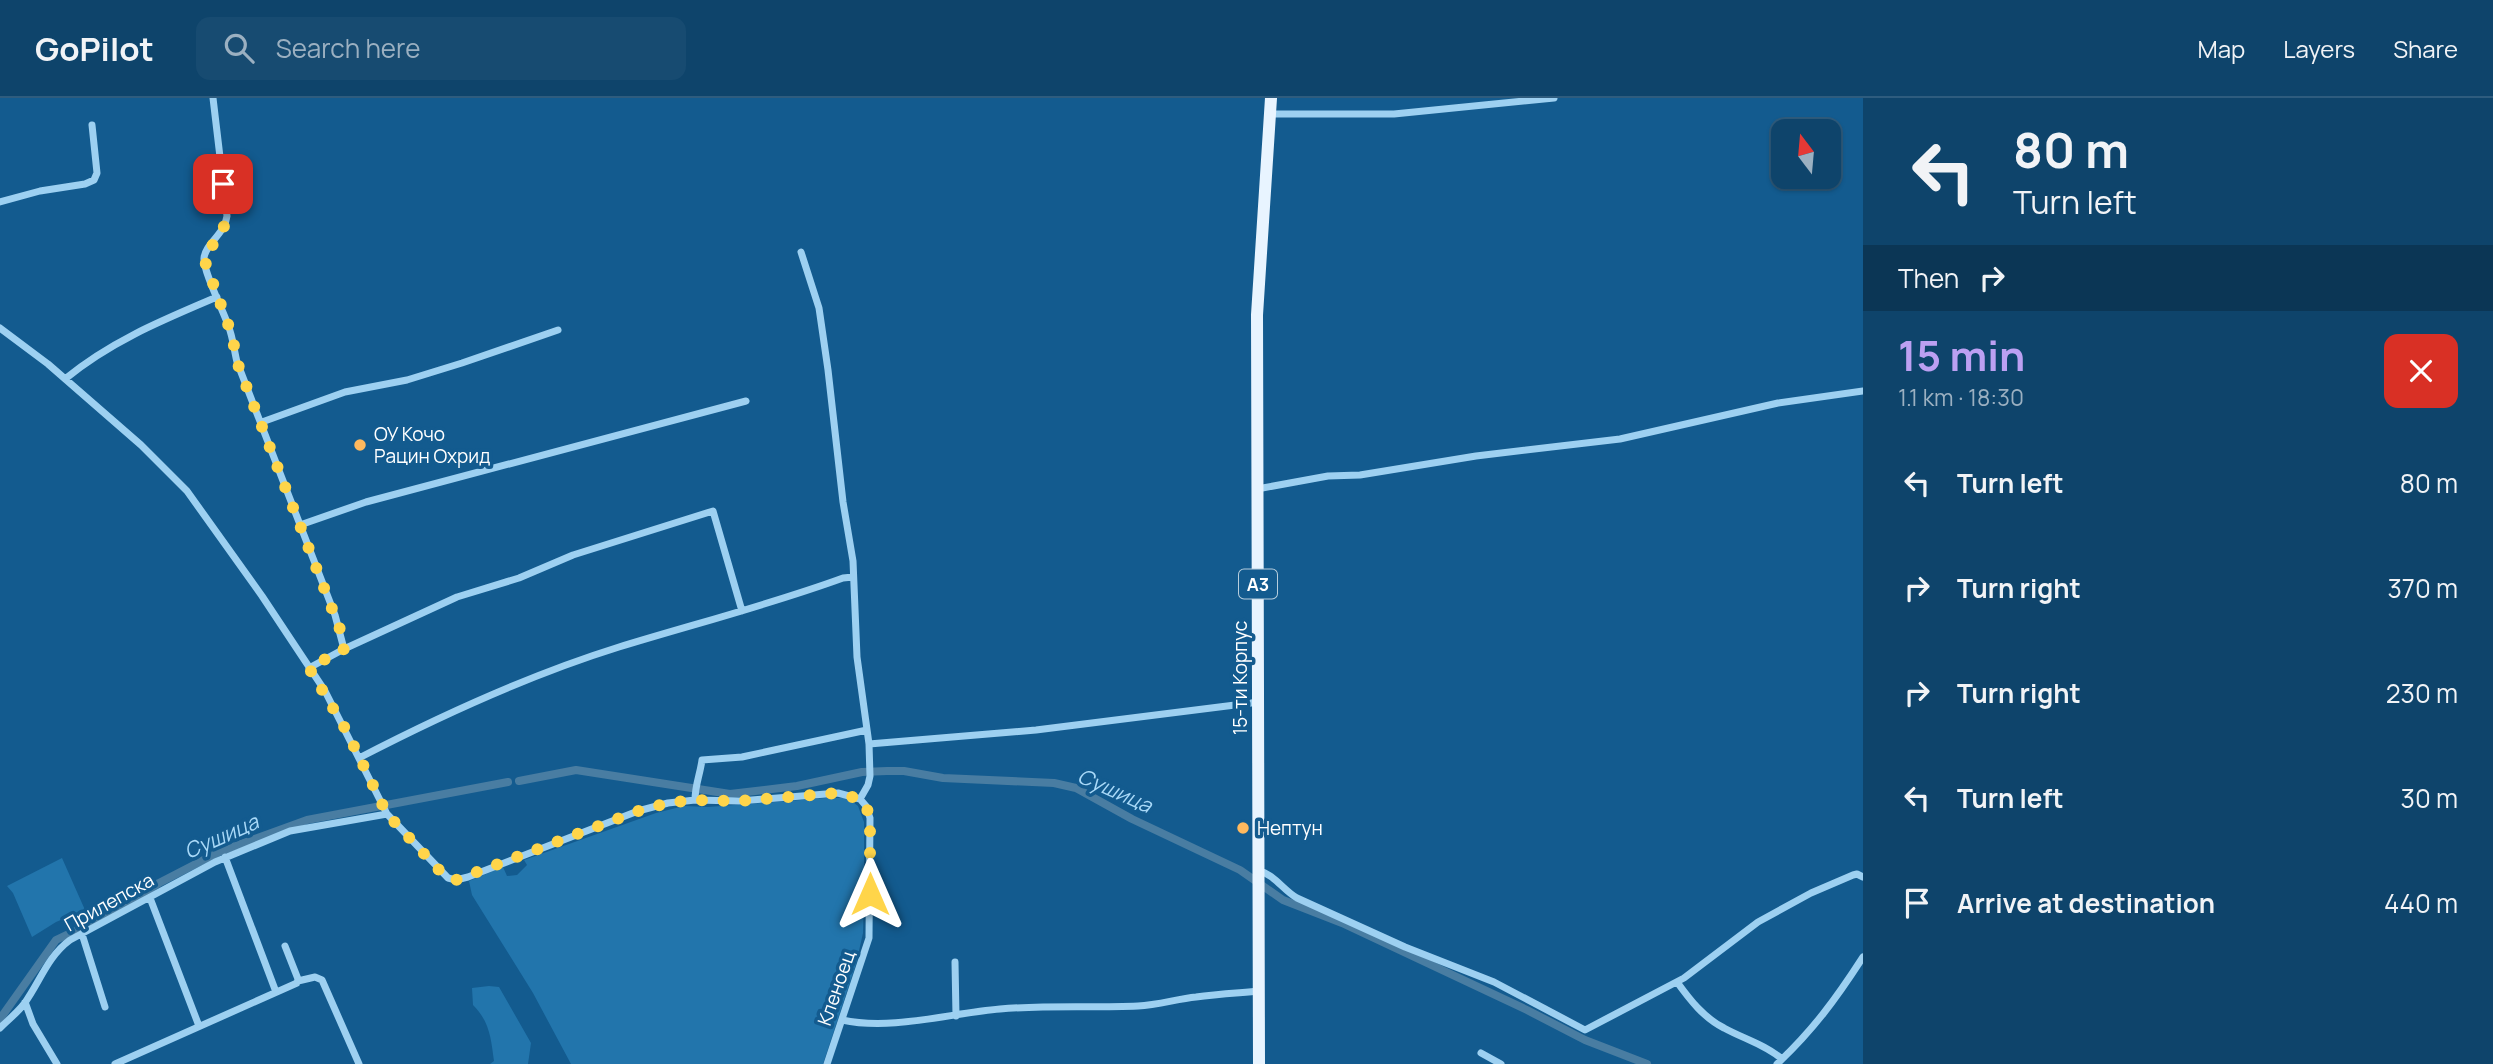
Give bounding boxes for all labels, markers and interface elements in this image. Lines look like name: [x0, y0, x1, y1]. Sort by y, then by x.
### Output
search box: [196, 17, 686, 80]
text: GoPilot: [35, 26, 154, 71]
icon: search: [220, 29, 258, 67]
text: Search here: [276, 30, 420, 66]
text: Map: [2198, 32, 2245, 65]
text: Layers: [2283, 32, 2355, 65]
text: Share: [2393, 32, 2458, 65]
text: 80 m: [2013, 116, 2129, 183]
north arrow: [1771, 119, 1841, 189]
map controls: [1771, 119, 1841, 189]
icon: left: [1898, 126, 1989, 217]
pin: [193, 154, 253, 214]
icon: arrive: [204, 165, 242, 203]
text: Turn left: [2013, 180, 2137, 224]
icon: right: [1973, 259, 2011, 297]
text: Then: [1898, 260, 1959, 296]
text: 15 min: [1898, 326, 2025, 384]
button: close: [2384, 334, 2458, 408]
text: 1.1 km · 18:30: [1898, 381, 2024, 413]
place label: ОУ Кочо Рацин Охрид: [374, 421, 490, 469]
marker: ОУ Кочо Рацин Охрид: [352, 437, 368, 453]
icon: left: [1898, 464, 1936, 502]
text: Turn left: [1957, 465, 2064, 501]
text: 80 m: [2400, 465, 2458, 501]
icon: right: [1898, 569, 1936, 607]
road number: A3: [1239, 570, 1277, 598]
text: Turn right: [1957, 570, 2081, 606]
text: 370 m: [2387, 570, 2458, 606]
street label: 15-ти Корпус: [1227, 621, 1253, 735]
icon: right: [1898, 674, 1936, 712]
text: Turn right: [1957, 675, 2081, 711]
text: 230 m: [2386, 675, 2458, 711]
water label: Сушица: [1073, 761, 1158, 819]
icon: left: [1898, 779, 1936, 817]
text: Turn left: [1957, 780, 2064, 816]
text: 30 m: [2401, 780, 2458, 816]
water label: Сушица: [179, 807, 264, 865]
place label: Нептун: [1257, 815, 1323, 841]
marker: Нептун: [1235, 820, 1251, 836]
position arrow: [833, 857, 907, 931]
street label: Прилепска: [60, 867, 158, 937]
icon: arrive: [1898, 884, 1936, 922]
text: Arrive at destination: [1957, 885, 2215, 921]
text: 440 m: [2384, 885, 2458, 921]
street label: Кленоец: [811, 947, 861, 1029]

